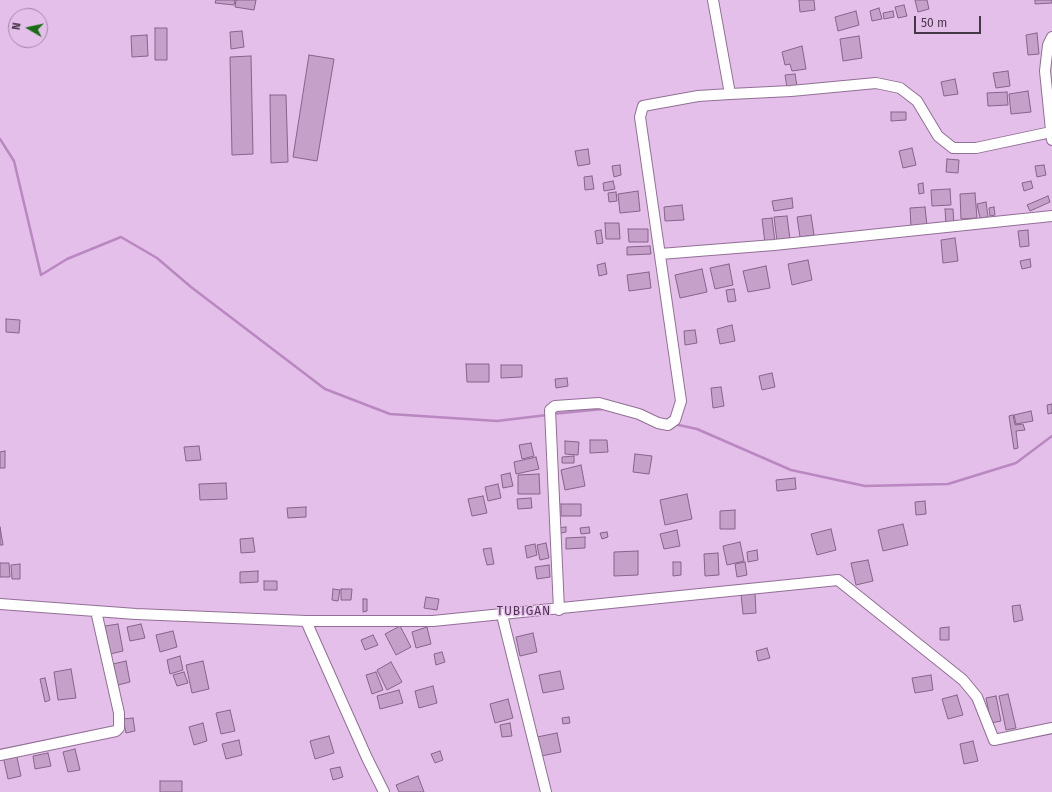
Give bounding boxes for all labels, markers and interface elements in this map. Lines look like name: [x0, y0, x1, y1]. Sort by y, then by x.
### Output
north arrow: [8, 8, 48, 48]
scale bar: [916, 8, 983, 34]
text: 50 m: [921, 16, 947, 30]
text: N: [10, 22, 24, 31]
district label: TUBIGAN: [497, 605, 551, 619]

